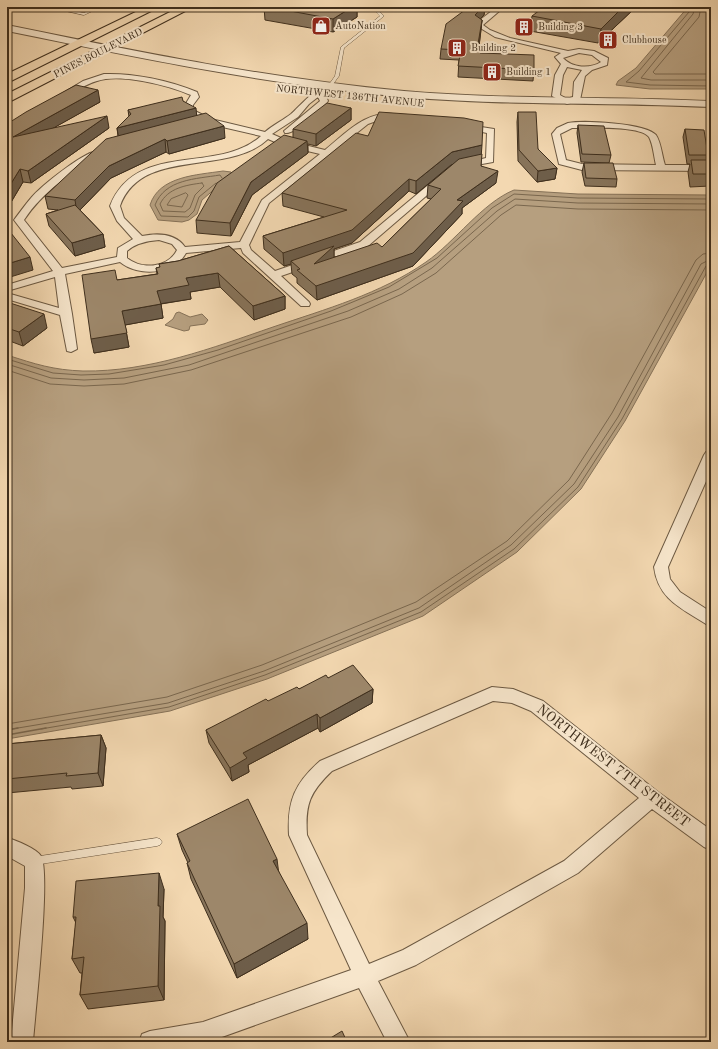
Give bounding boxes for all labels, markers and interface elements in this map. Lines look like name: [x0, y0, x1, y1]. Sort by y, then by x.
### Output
shop icon: AutoNation: [310, 15, 332, 37]
building icon: Building 3: [513, 16, 535, 38]
place label: AutoNation: [335, 21, 386, 31]
place label: Building 3: [538, 22, 583, 32]
street label: PINES BOULEVARD: [52, 26, 144, 80]
building icon: Clubhouse: [597, 29, 619, 51]
place label: Clubhouse: [622, 35, 667, 45]
building icon: Building 2: [446, 37, 468, 59]
place label: Building 2: [471, 43, 516, 53]
building icon: Building 1: [481, 61, 503, 83]
place label: Building 1: [506, 67, 551, 77]
street label: NORTHWEST 136TH AVENUE: [275, 83, 425, 109]
street label: NORTHWEST 7TH STREET: [534, 702, 692, 830]

